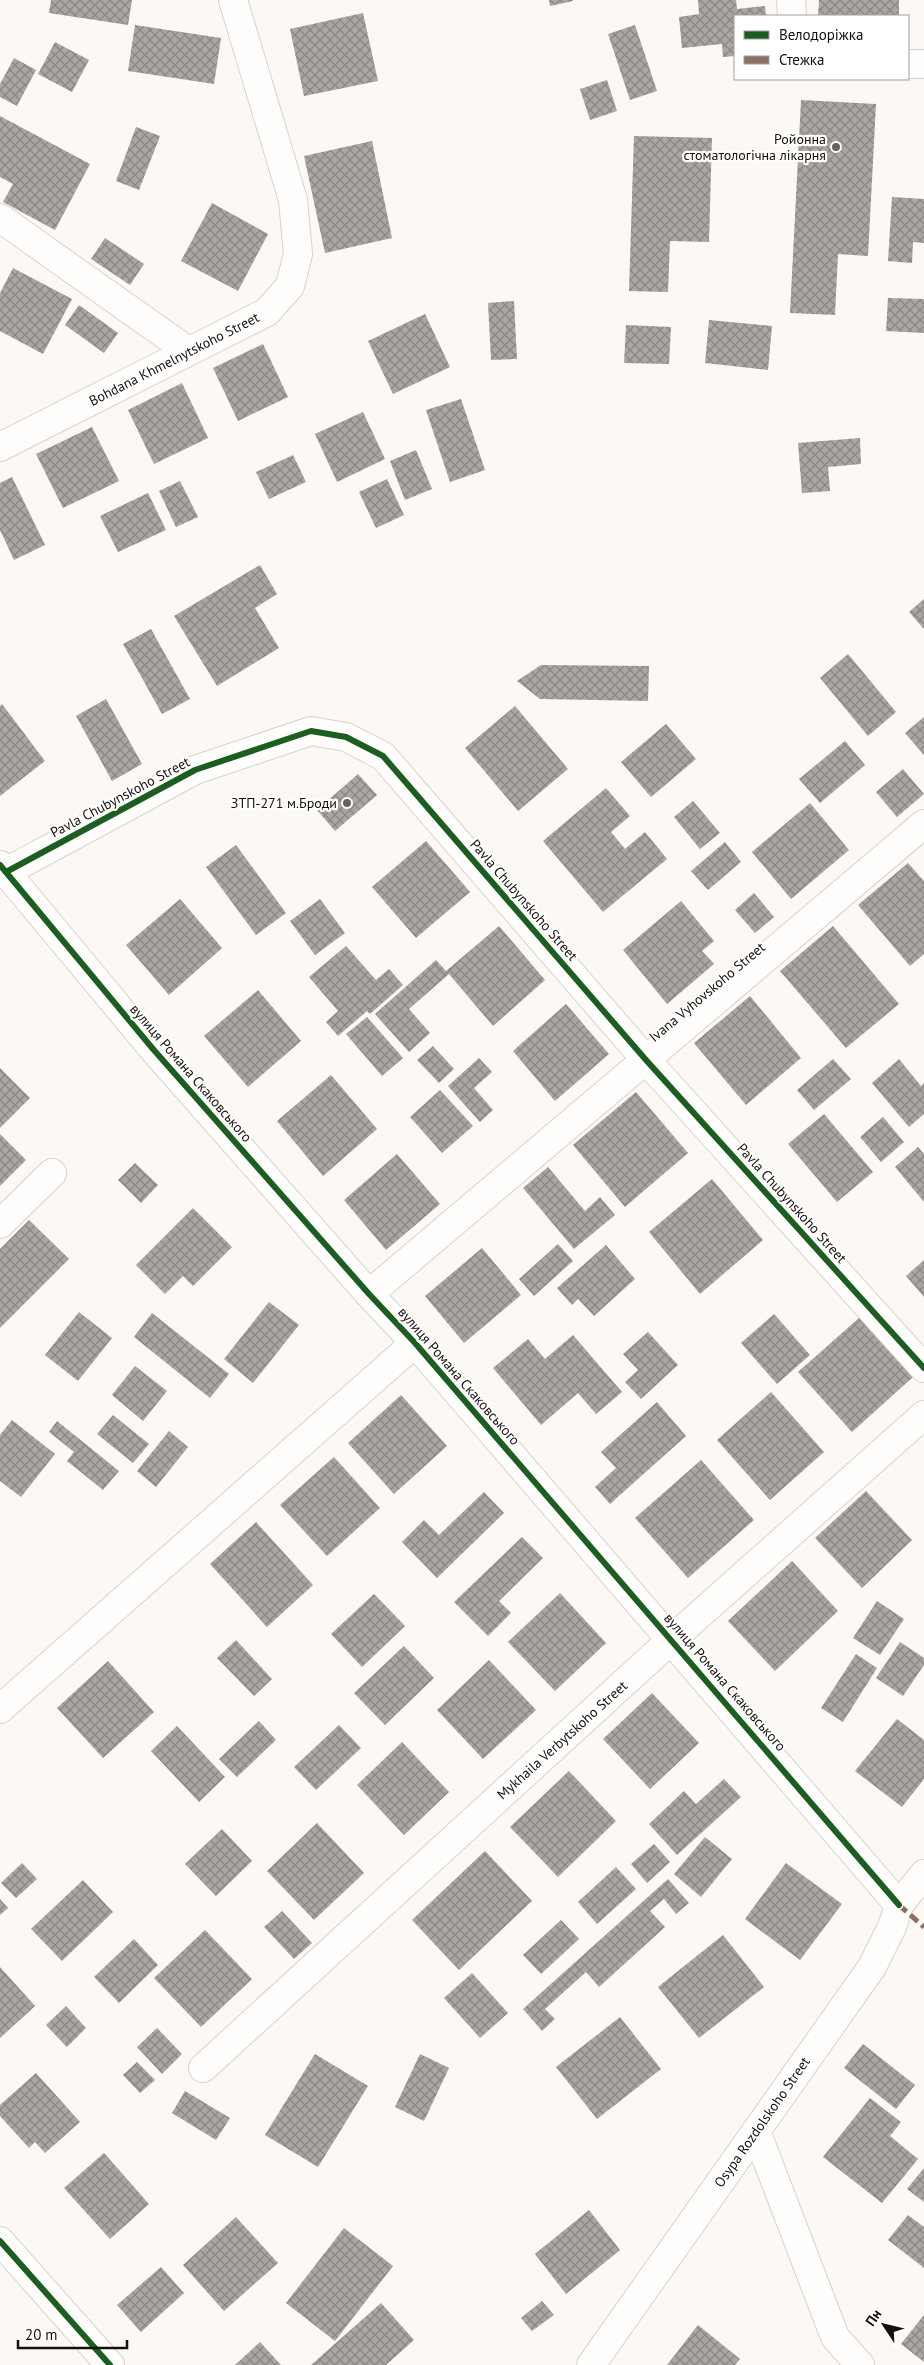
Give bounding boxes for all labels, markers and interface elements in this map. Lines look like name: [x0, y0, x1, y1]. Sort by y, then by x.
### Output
legend: [734, 15, 909, 80]
text: Велодоріжка: [779, 25, 863, 44]
text: Стежка: [779, 50, 824, 69]
place label: Ройонна стоматологічна лікарня: [684, 130, 826, 164]
marker: Ройонна стоматологічна лікарня: [830, 141, 842, 153]
street label: Bohdana Khmelnytskoho Street: [86, 308, 262, 410]
street label: Pavla Chubynskoho Street: [47, 753, 193, 841]
place label: ЗТП-271 м.Броди: [231, 794, 337, 812]
marker: ЗТП-271 м.Броди: [341, 797, 353, 809]
street label: Pavla Chubynskoho Street: [466, 836, 582, 965]
street label: Ivana Vyhovskoho Street: [645, 938, 769, 1046]
street label: вулиця Романа Скаковського: [126, 1000, 256, 1146]
street label: Pavla Chubynskoho Street: [733, 1139, 851, 1267]
street label: вулиця Романа Скаковського: [394, 1303, 524, 1449]
street label: вулиця Романа Скаковського: [660, 1609, 790, 1755]
street label: Mykhaila Verbytskoho Street: [493, 1677, 631, 1803]
street label: Osypa Rozdolskoho Street: [710, 2053, 814, 2191]
north arrow: [859, 2300, 909, 2350]
text: Пн: [861, 2306, 885, 2329]
scale bar: [18, 2318, 126, 2350]
text: 20 m: [25, 2325, 58, 2344]

